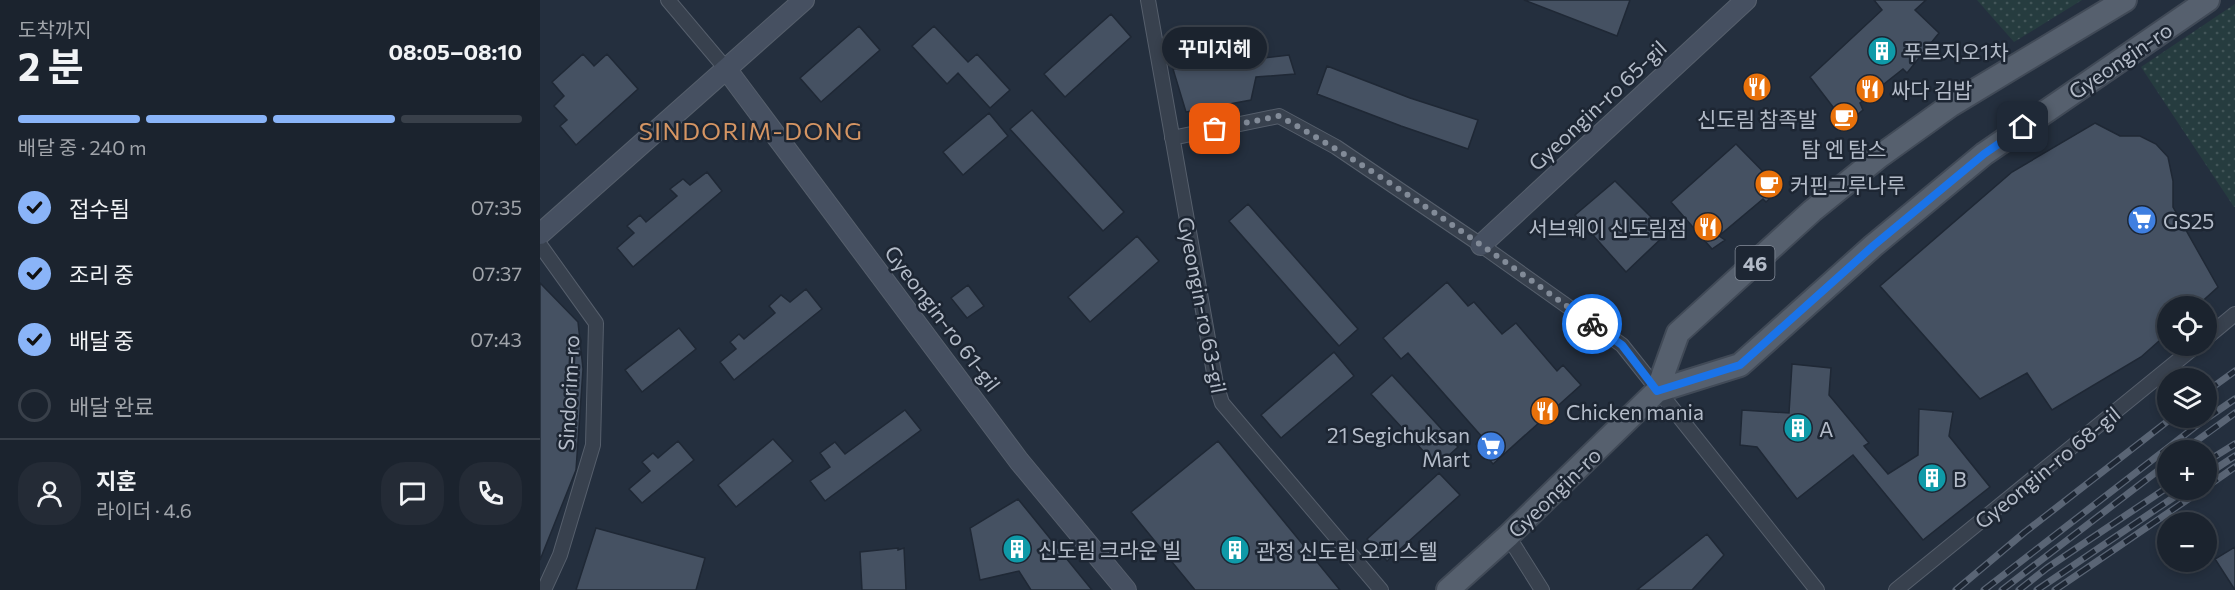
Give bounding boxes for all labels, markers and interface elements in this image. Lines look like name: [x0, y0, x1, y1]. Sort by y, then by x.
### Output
street label: Gyeongin-ro: [2064, 16, 2176, 104]
text: 도착까지: [18, 17, 92, 41]
callout: 꾸미지헤: [1162, 27, 1268, 69]
street label: Gyeongin-ro 65-gil: [1523, 35, 1671, 175]
building icon: 푸르지오1차: [1866, 35, 1898, 67]
text: 꾸미지헤: [1178, 36, 1251, 60]
text: 08:05–08:10: [388, 38, 522, 65]
place label: 푸르지오1차: [1903, 39, 2009, 64]
text: 2 분: [18, 41, 84, 89]
restaurant icon: 신도림 참족발: [1741, 71, 1773, 103]
restaurant icon: 싸다 김밥: [1854, 73, 1886, 105]
place label: 싸다 김밥: [1891, 77, 1972, 102]
cafe icon: 탐 엔 탐스: [1828, 101, 1860, 133]
pin: [1997, 101, 2048, 152]
pin: [1189, 103, 1240, 154]
place label: 신도림 참족발: [1697, 106, 1817, 131]
icon: home: [2006, 110, 2039, 143]
icon: bag: [1198, 112, 1231, 145]
district label: SINDORIM-DONG: [639, 116, 863, 145]
text: 배달 중 · 240 m: [18, 135, 147, 159]
place label: 탐 엔 탐스: [1801, 136, 1887, 161]
cafe icon: 커핀그루나루: [1753, 168, 1785, 200]
place label: 커핀그루나루: [1790, 172, 1906, 197]
icon: check: [18, 191, 51, 224]
text: 접수됨: [69, 195, 130, 222]
text: 07:35: [471, 195, 522, 219]
supermarket icon: GS25: [2126, 204, 2158, 236]
place label: GS25: [2163, 208, 2214, 233]
restaurant icon: 서브웨이 신도림점: [1692, 211, 1724, 243]
street label: Gyeongin-ro 63-gil: [1174, 215, 1232, 395]
place label: 서브웨이 신도림점: [1528, 215, 1687, 240]
street label: Gyeongin-ro 61-gil: [880, 240, 1006, 396]
road number: 46: [1736, 246, 1774, 280]
icon: check: [18, 257, 51, 290]
text: 조리 중: [69, 261, 134, 288]
text: 07:37: [472, 261, 522, 285]
courier: [1562, 294, 1622, 354]
map controls: [2157, 296, 2217, 572]
button: locate: [2157, 296, 2217, 356]
icon: bike: [1576, 308, 1609, 341]
icon: check: [18, 323, 51, 356]
text: 배달 중: [69, 327, 134, 354]
text: 07:43: [470, 327, 522, 351]
street label: Sindorim-ro: [552, 334, 584, 452]
button: layers: [2157, 368, 2217, 428]
text: 배달 완료: [69, 393, 154, 420]
restaurant icon: Chicken mania: [1529, 395, 1561, 427]
place label: Chicken mania: [1566, 399, 1704, 424]
street label: Gyeongin-ro 68-gil: [1969, 401, 2125, 533]
building icon: A: [1782, 412, 1814, 444]
place label: A: [1819, 416, 1834, 441]
place label: 21 Segichuksan Mart: [1327, 422, 1470, 471]
supermarket icon: 21 Segichuksan Mart: [1475, 430, 1507, 462]
button: +: [2157, 440, 2217, 500]
street label: Gyeongin-ro: [1502, 442, 1606, 542]
button: person: [18, 462, 81, 525]
button: chat: [381, 462, 444, 525]
button: phone: [459, 462, 522, 525]
building icon: B: [1916, 462, 1948, 494]
place label: B: [1953, 466, 1967, 491]
text: 지훈: [96, 467, 136, 494]
text: 라이더 · 4.6: [96, 498, 192, 522]
button: −: [2157, 512, 2217, 572]
building icon: 신도림 크라운 빌: [1001, 533, 1033, 565]
building icon: 관정 신도림 오피스텔: [1219, 534, 1251, 566]
place label: 신도림 크라운 빌: [1038, 537, 1181, 562]
place label: 관정 신도림 오피스텔: [1256, 538, 1438, 563]

